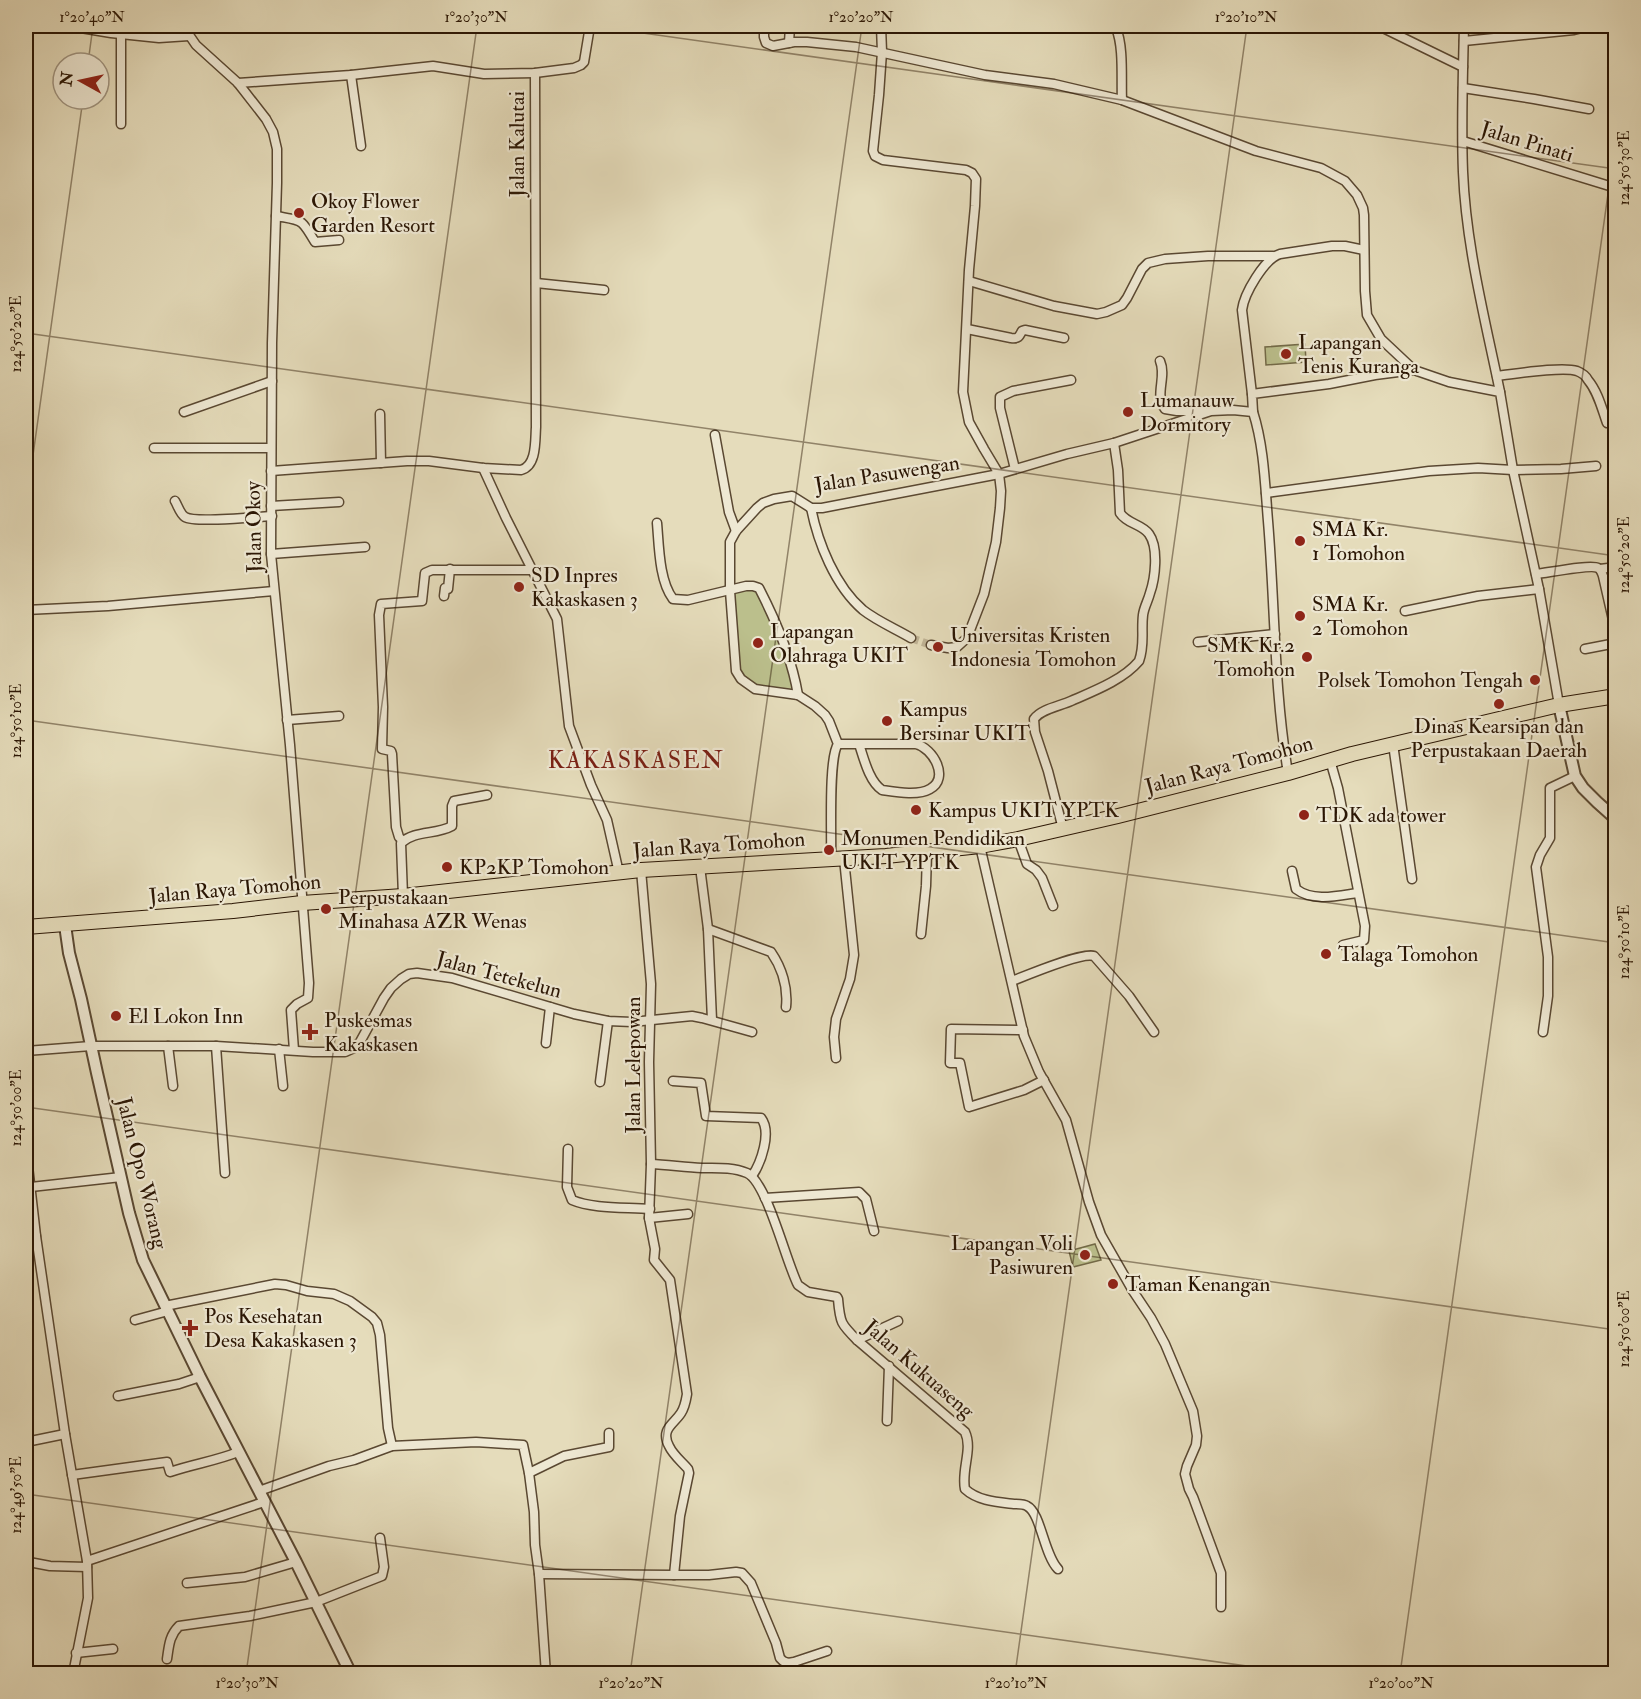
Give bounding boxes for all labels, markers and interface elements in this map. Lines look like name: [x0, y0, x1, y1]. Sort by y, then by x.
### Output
text: 1°20'40"N: [59, 8, 125, 27]
text: 1°20'30"N: [444, 8, 508, 27]
text: 1°20'20"N: [828, 8, 894, 27]
text: 1°20'10"N: [1215, 8, 1278, 27]
north arrow: [51, 51, 111, 111]
text: N: [56, 70, 78, 89]
street label: Jalan Kalutai: [504, 90, 531, 198]
street label: Jalan Pinati: [1476, 115, 1577, 169]
text: 124°50'30"E: [1615, 130, 1634, 206]
place label: Okoy Flower Garden Resort: [311, 188, 435, 239]
marker: Okoy Flower Garden Resort: [292, 206, 306, 220]
text: 124°50'20"E: [7, 295, 26, 372]
place label: Lapangan Tenis Kuranga: [1298, 329, 1420, 380]
marker: Lapangan Tenis Kuranga: [1279, 347, 1293, 361]
place label: Lumanauw Dormitory: [1140, 387, 1235, 438]
marker: Lumanauw Dormitory: [1121, 405, 1135, 419]
street label: Jalan Pasuwengan: [812, 449, 962, 499]
street label: Jalan Okoy: [240, 480, 268, 574]
place label: SMA Kr. 1 Tomohon: [1312, 516, 1405, 567]
text: 124°50'20"E: [1615, 516, 1634, 593]
marker: SMA Kr. 1 Tomohon: [1293, 534, 1307, 548]
place label: SD Inpres Kakaskasen 3: [531, 562, 638, 613]
marker: SD Inpres Kakaskasen 3: [512, 580, 526, 594]
place label: SMA Kr. 2 Tomohon: [1312, 591, 1408, 642]
marker: SMA Kr. 2 Tomohon: [1293, 609, 1307, 623]
place label: Lapangan Olahraga UKIT: [770, 618, 909, 669]
place label: Universitas Kristen Indonesia Tomohon: [950, 622, 1116, 673]
place label: SMK Kr.2 Tomohon: [1207, 632, 1295, 683]
marker: Lapangan Olahraga UKIT: [751, 636, 765, 650]
marker: Universitas Kristen Indonesia Tomohon: [931, 640, 945, 654]
marker: SMK Kr.2 Tomohon: [1300, 650, 1314, 664]
place label: Polsek Tomohon Tengah: [1317, 667, 1523, 694]
marker: Polsek Tomohon Tengah: [1528, 673, 1542, 687]
text: 124°50'10"E: [7, 683, 26, 758]
place label: Kampus Bersinar UKIT: [899, 696, 1031, 747]
marker: Dinas Kearsipan dan Perpustakaan Daerah: [1492, 697, 1506, 711]
place label: Dinas Kearsipan dan Perpustakaan Daerah: [1411, 713, 1587, 764]
marker: Kampus Bersinar UKIT: [880, 714, 894, 728]
street label: Jalan Raya Tomohon: [1141, 730, 1316, 801]
district label: KAKASKASEN: [548, 745, 724, 776]
place label: Kampus UKIT YPTK: [928, 797, 1119, 824]
place label: TDK ada tower: [1316, 802, 1446, 829]
marker: Kampus UKIT YPTK: [909, 803, 923, 817]
marker: TDK ada tower: [1297, 808, 1311, 822]
street label: Jalan Raya Tomohon: [631, 825, 806, 865]
place label: Monumen Pendidikan UKIT YPTK: [841, 825, 1025, 876]
marker: Monumen Pendidikan UKIT YPTK: [822, 843, 836, 857]
place label: KP2KP Tomohon: [459, 854, 609, 881]
marker: KP2KP Tomohon: [440, 860, 454, 874]
street label: Jalan Raya Tomohon: [147, 868, 322, 910]
place label: Perpustakaan Minahasa AZR Wenas: [338, 884, 527, 935]
marker: Perpustakaan Minahasa AZR Wenas: [319, 902, 333, 916]
text: 124°50'10"E: [1615, 904, 1634, 979]
place label: Talaga Tomohon: [1338, 941, 1479, 968]
street label: Jalan Tetekelun: [432, 945, 565, 1005]
marker: Talaga Tomohon: [1319, 947, 1333, 961]
street label: Jalan Lelepowan: [620, 996, 647, 1134]
place label: El Lokon Inn: [128, 1003, 244, 1030]
place label: Puskesmas Kakaskasen: [324, 1007, 418, 1058]
marker: El Lokon Inn: [109, 1009, 123, 1023]
marker: Puskesmas Kakaskasen: [301, 1023, 319, 1041]
text: 124°50'00"E: [7, 1069, 26, 1147]
street label: Jalan Opo Worang: [110, 1093, 174, 1252]
place label: Lapangan Voli Pasiwuren: [951, 1230, 1073, 1281]
marker: Lapangan Voli Pasiwuren: [1078, 1248, 1092, 1262]
place label: Taman Kenangan: [1125, 1271, 1270, 1298]
marker: Taman Kenangan: [1106, 1277, 1120, 1291]
text: 124°50'00"E: [1615, 1290, 1634, 1368]
place label: Pos Kesehatan Desa Kakaskasen 3: [204, 1303, 357, 1354]
street label: Jalan Kukuaseng: [857, 1313, 980, 1425]
marker: Pos Kesehatan Desa Kakaskasen 3: [181, 1319, 199, 1337]
text: 124°49'50"E: [7, 1456, 26, 1534]
text: 1°20'30"N: [215, 1674, 279, 1693]
text: 1°20'20"N: [598, 1674, 664, 1693]
text: 1°20'10"N: [985, 1674, 1048, 1693]
text: 1°20'00"N: [1368, 1674, 1434, 1693]

